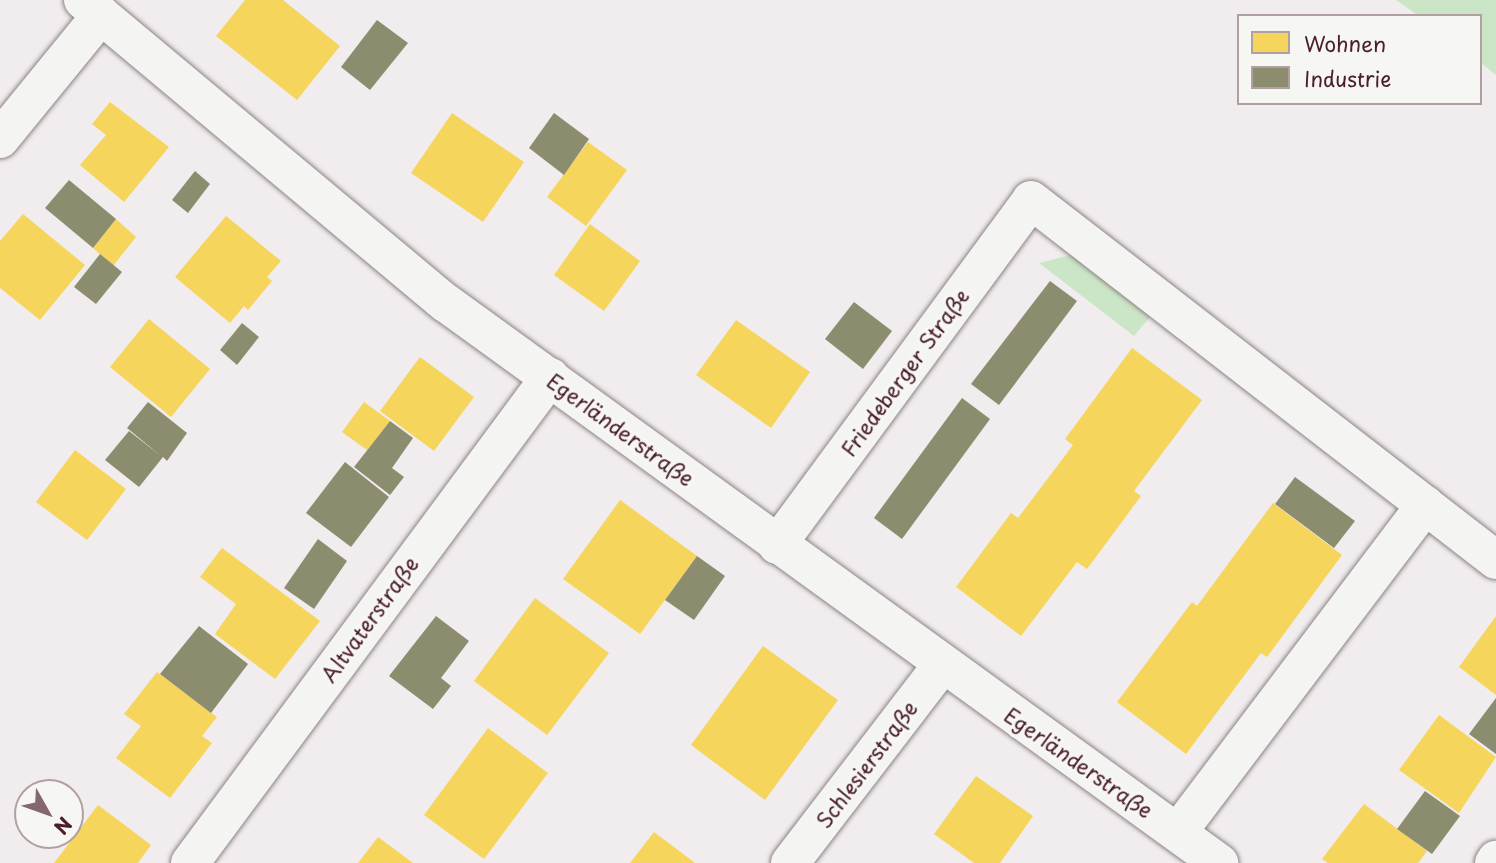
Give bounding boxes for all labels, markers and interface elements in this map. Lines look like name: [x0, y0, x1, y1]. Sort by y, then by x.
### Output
legend: [1237, 14, 1482, 105]
text: Wohnen: [1304, 27, 1386, 59]
text: Industrie: [1304, 62, 1391, 94]
street label: Friedeberger Straße: [834, 283, 974, 461]
street label: Egerländerstraße: [543, 367, 699, 491]
street label: Altvaterstraße: [315, 551, 423, 687]
street label: Schlesierstraße: [810, 696, 922, 832]
street label: Egerländerstraße: [1000, 701, 1158, 823]
north arrow: [14, 779, 84, 849]
text: N: [48, 811, 79, 841]

